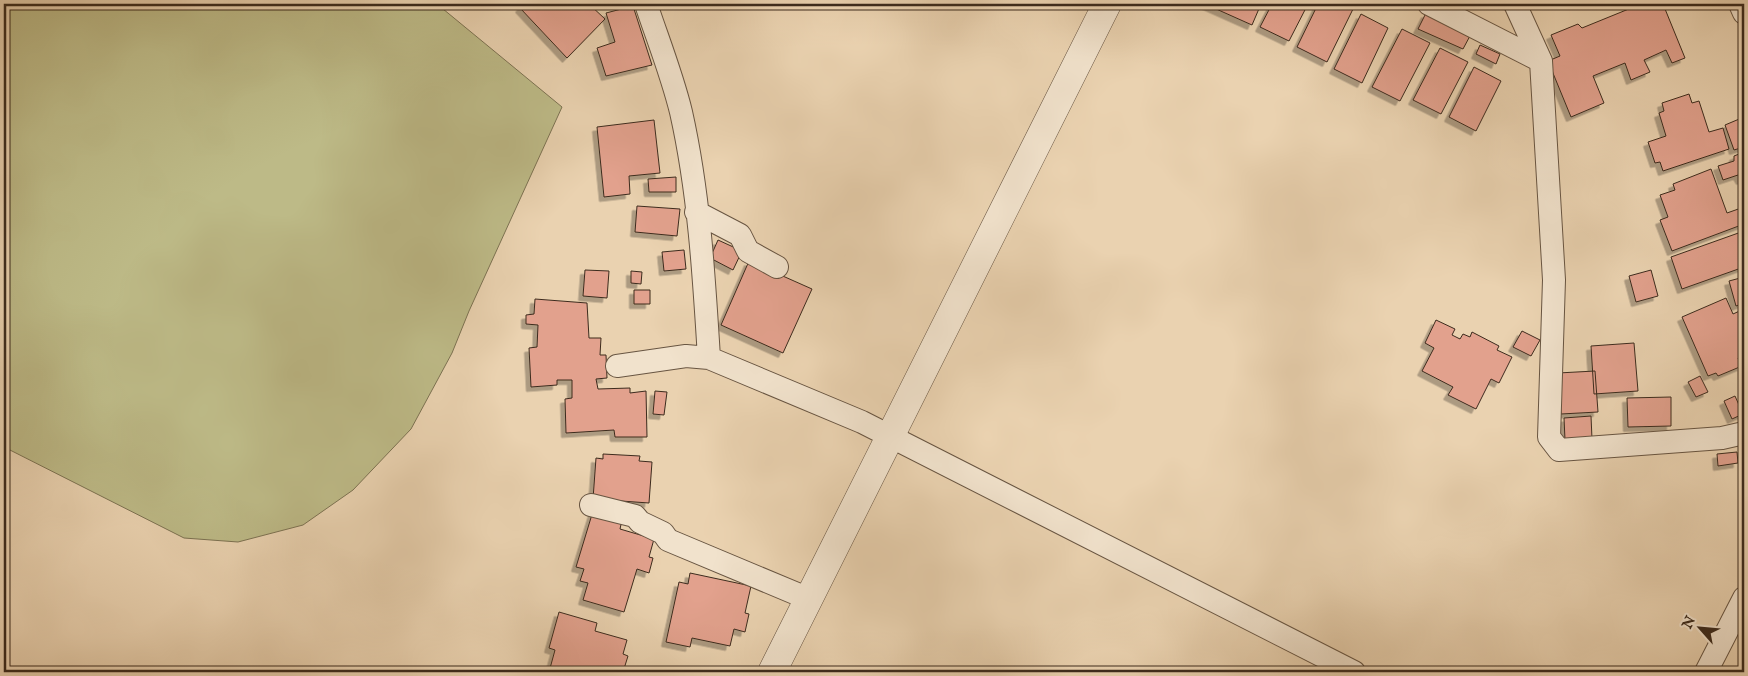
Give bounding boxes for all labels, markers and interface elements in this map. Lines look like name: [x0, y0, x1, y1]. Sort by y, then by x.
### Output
north arrow: [1676, 604, 1726, 654]
text: N: [1678, 613, 1700, 633]

